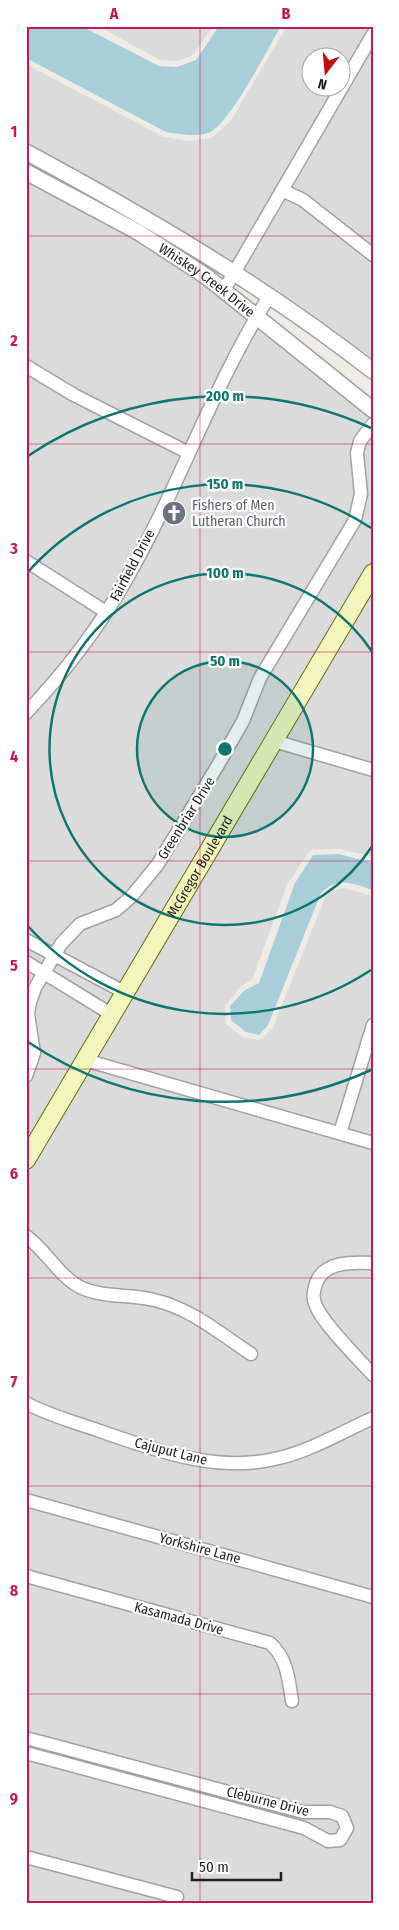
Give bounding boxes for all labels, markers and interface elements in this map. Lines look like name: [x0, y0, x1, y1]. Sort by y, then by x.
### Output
text: A: [109, 4, 119, 23]
text: B: [282, 4, 291, 23]
north arrow: [302, 48, 352, 98]
text: N: [316, 75, 329, 93]
text: 1: [11, 122, 17, 141]
street label: Whiskey Creek Drive: [155, 240, 258, 321]
text: 2: [9, 331, 18, 350]
text: 200 m: [205, 387, 244, 405]
text: 150 m: [207, 475, 243, 493]
place label: Fishers of Men Lutheran Church: [192, 497, 286, 530]
church icon: Fishers of Men Lutheran Church: [161, 500, 187, 526]
street label: Fairfield Drive: [106, 526, 158, 604]
text: 3: [9, 539, 18, 558]
text: 100 m: [206, 564, 244, 582]
text: 50 m: [210, 652, 240, 670]
centre of rings: [216, 740, 234, 758]
text: 4: [10, 747, 18, 766]
street label: Greenbriar Drive: [154, 774, 219, 863]
street label: McGregor Boulevard: [163, 813, 237, 921]
text: 5: [10, 956, 18, 975]
text: 6: [10, 1164, 18, 1183]
text: 7: [11, 1372, 18, 1391]
street label: Cajuput Lane: [133, 1434, 209, 1469]
street label: Yorkshire Lane: [157, 1529, 243, 1568]
text: 8: [10, 1581, 19, 1600]
street label: Kasamada Drive: [132, 1598, 225, 1639]
street label: Cleburne Drive: [225, 1783, 311, 1820]
text: 9: [10, 1789, 18, 1808]
scale bar: [192, 1850, 280, 1882]
text: 50 m: [199, 1858, 229, 1876]

